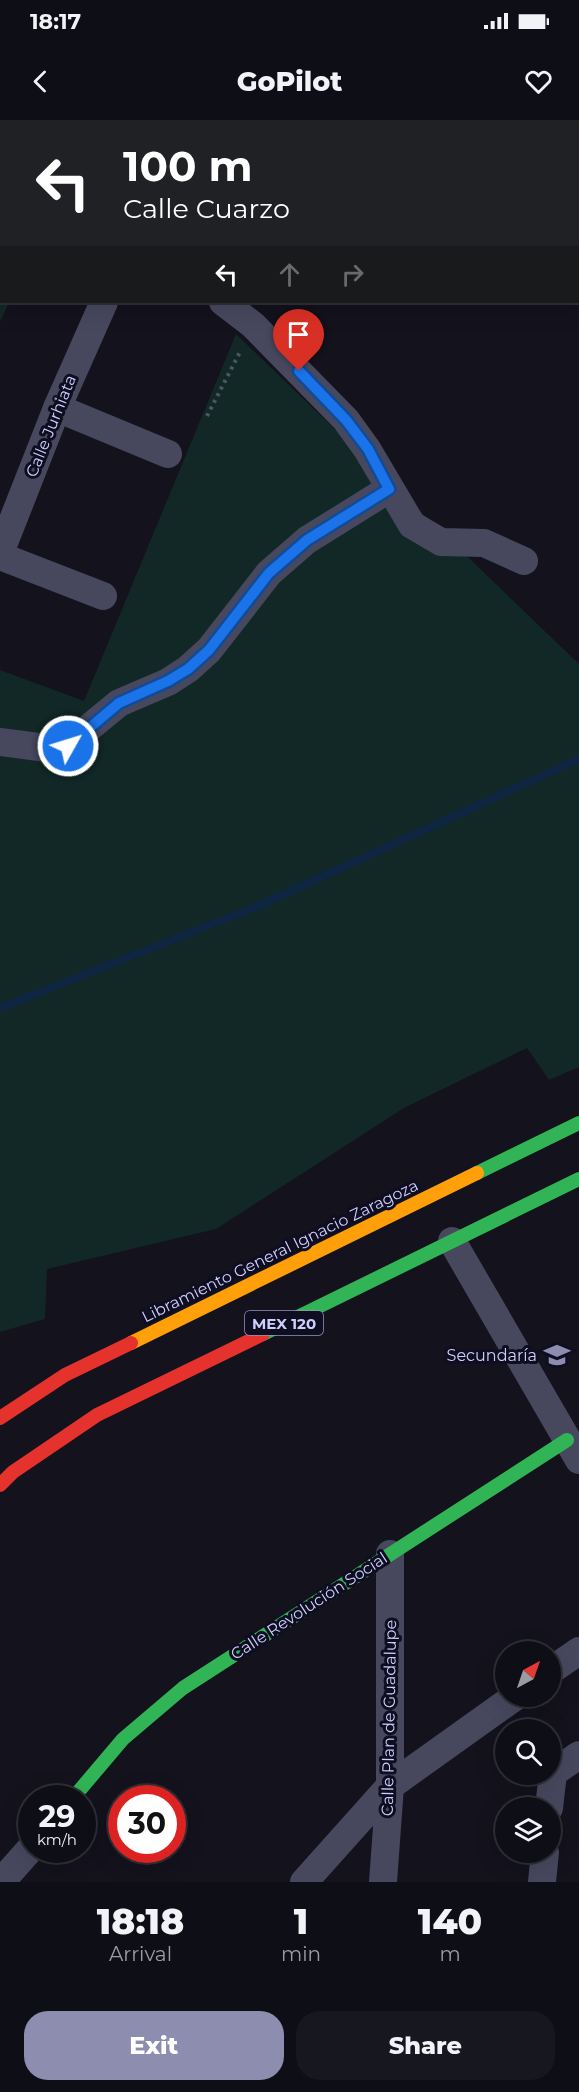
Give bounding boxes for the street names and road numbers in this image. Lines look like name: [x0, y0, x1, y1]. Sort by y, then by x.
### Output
street label: Calle Jurhiata: [22, 372, 80, 480]
street label: Libramiento General Ignacio Zaragoza: [139, 1176, 421, 1326]
road number: MEX 120: [245, 1311, 323, 1335]
street label: Calle Revolución Social: [227, 1548, 391, 1664]
street label: Calle Plan de Guadalupe: [378, 1620, 400, 1816]

